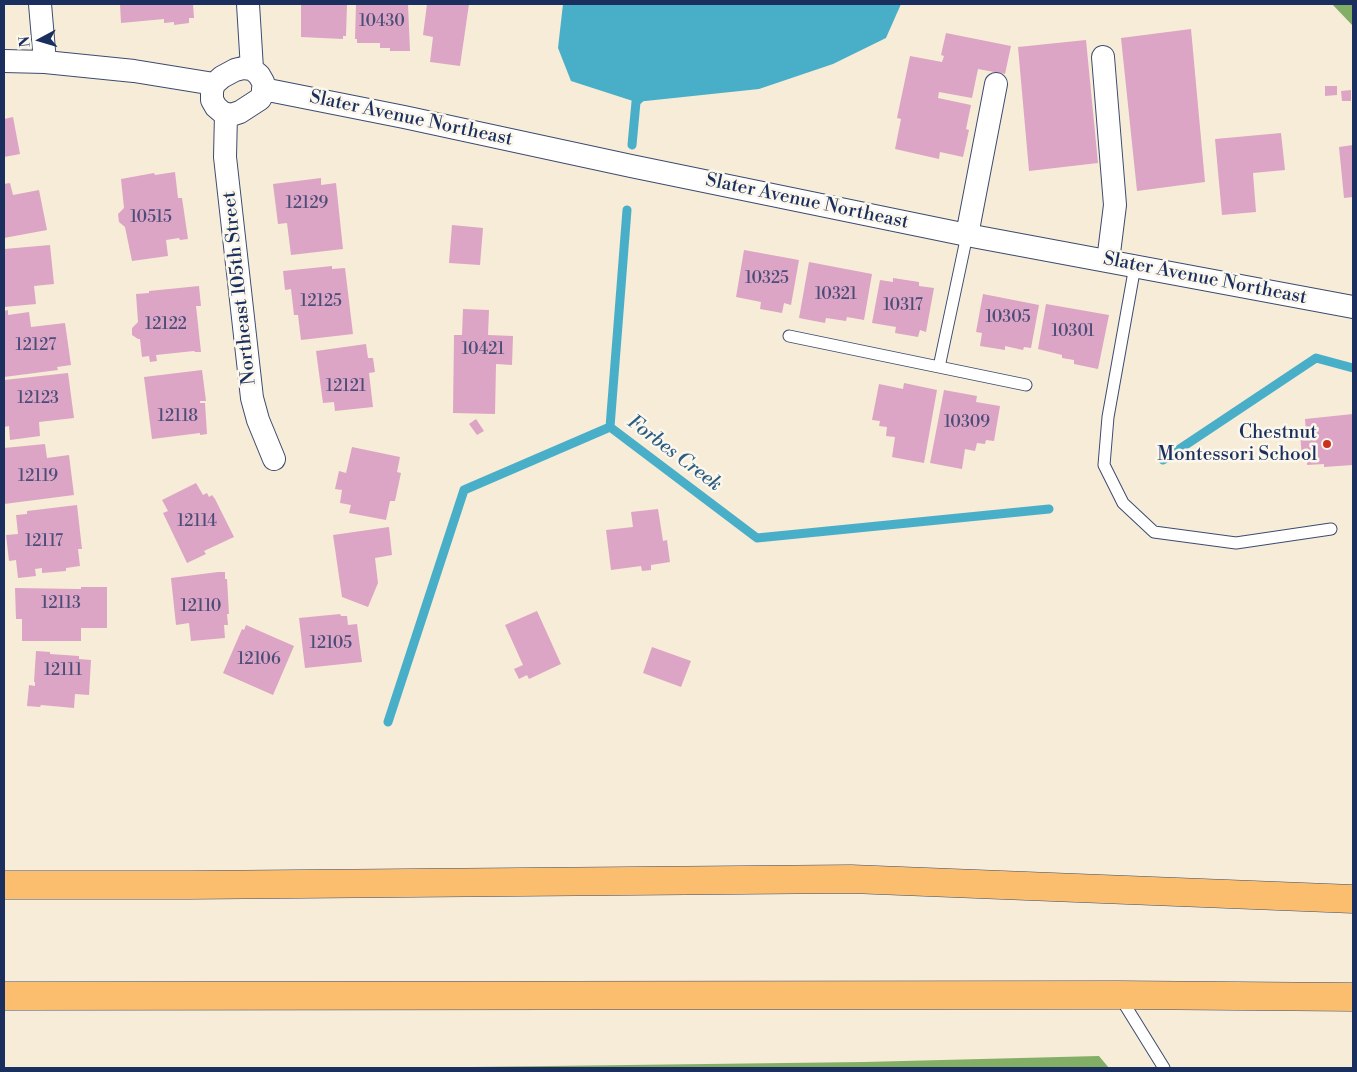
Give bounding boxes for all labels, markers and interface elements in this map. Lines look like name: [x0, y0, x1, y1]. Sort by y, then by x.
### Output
house number: 10430: [359, 12, 405, 32]
north arrow: [15, 15, 65, 65]
text: N: [16, 35, 35, 48]
street label: Slater Avenue Northeast: [307, 86, 515, 152]
street label: Slater Avenue Northeast: [703, 169, 911, 235]
street label: Northeast 105th Street: [219, 190, 261, 386]
house number: 12129: [286, 194, 328, 214]
house number: 10515: [130, 208, 172, 228]
street label: Slater Avenue Northeast: [1101, 248, 1309, 310]
house number: 10325: [745, 269, 789, 289]
house number: 10321: [815, 285, 857, 305]
house number: 12125: [300, 292, 342, 312]
house number: 10317: [883, 296, 923, 316]
house number: 10305: [985, 308, 1031, 328]
house number: 12122: [145, 315, 187, 335]
house number: 10301: [1052, 322, 1094, 342]
house number: 12127: [16, 336, 56, 356]
house number: 10421: [462, 340, 504, 360]
house number: 12121: [326, 377, 366, 397]
house number: 12123: [17, 389, 59, 409]
house number: 12118: [158, 407, 198, 427]
water label: Forbes Creek: [622, 411, 726, 497]
house number: 10309: [944, 413, 990, 433]
place label: Chestnut Montessori School: [1157, 422, 1317, 466]
marker: Chestnut Montessori School: [1321, 438, 1333, 450]
house number: 12119: [18, 467, 58, 487]
house number: 12114: [177, 512, 217, 532]
house number: 12117: [25, 532, 63, 552]
house number: 12113: [41, 594, 81, 614]
house number: 12110: [181, 597, 221, 617]
house number: 12105: [310, 634, 352, 654]
house number: 12106: [237, 650, 281, 670]
house number: 12111: [44, 661, 82, 681]

